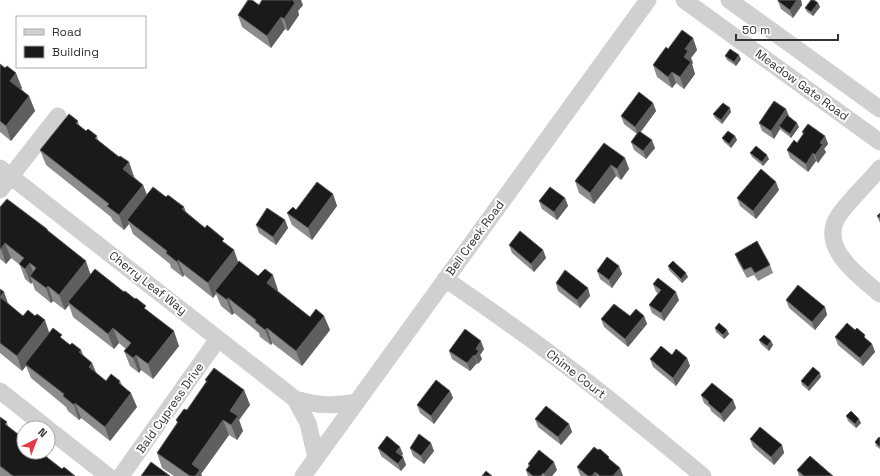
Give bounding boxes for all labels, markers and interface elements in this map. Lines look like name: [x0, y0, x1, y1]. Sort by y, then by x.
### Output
legend: [16, 16, 146, 68]
scale bar: [736, 16, 838, 42]
text: 50 m: [742, 22, 770, 38]
text: Road: [52, 24, 81, 40]
text: Building: [52, 44, 99, 60]
street label: Meadow Gate Road: [752, 46, 852, 124]
street label: Bell Creek Road: [442, 197, 508, 279]
street label: Cherry Leaf Way: [106, 248, 190, 318]
street label: Chime Court: [543, 346, 609, 402]
street label: Bald Cypress Drive: [133, 359, 207, 457]
north arrow: [16, 420, 56, 460]
text: N: [35, 425, 50, 440]

